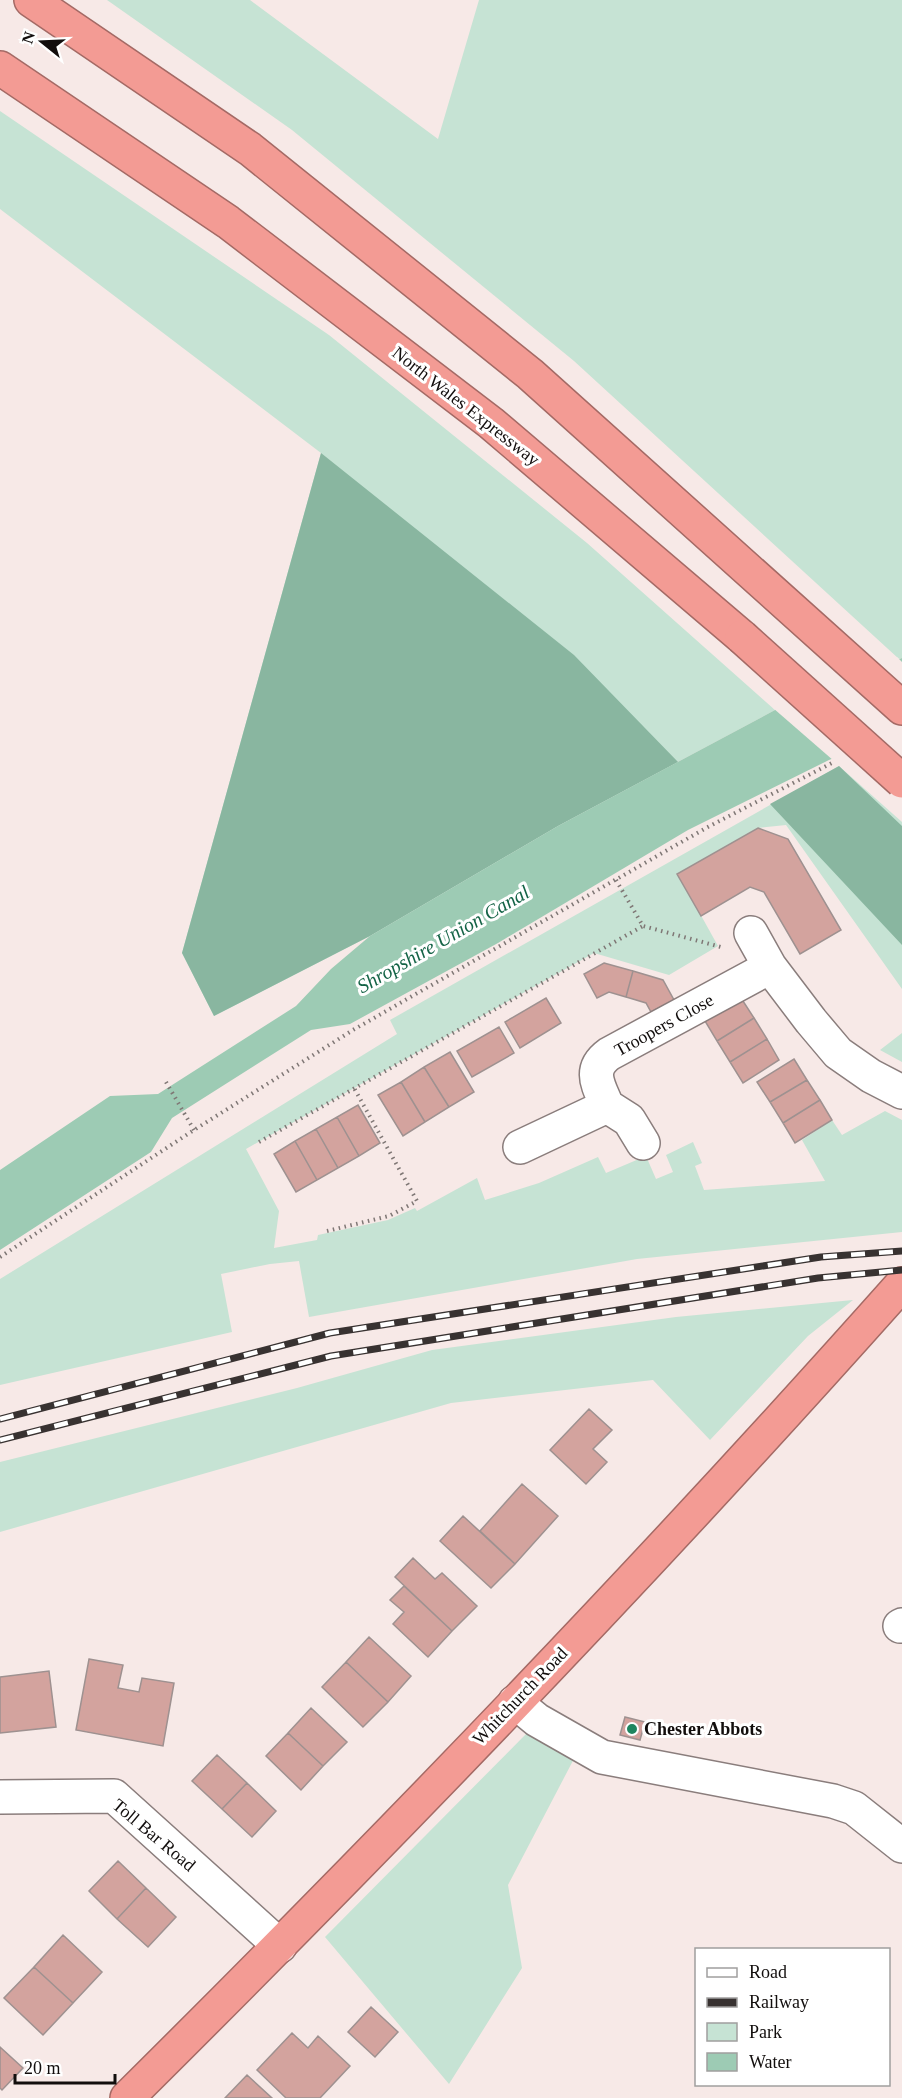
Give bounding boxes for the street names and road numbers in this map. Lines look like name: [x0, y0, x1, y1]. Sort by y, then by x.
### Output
street label: North Wales Expressway: [388, 342, 544, 470]
street label: Troopers Close: [611, 990, 717, 1060]
street label: Whitchurch Road: [469, 1643, 571, 1749]
street label: Toll Bar Road: [109, 1795, 199, 1875]

